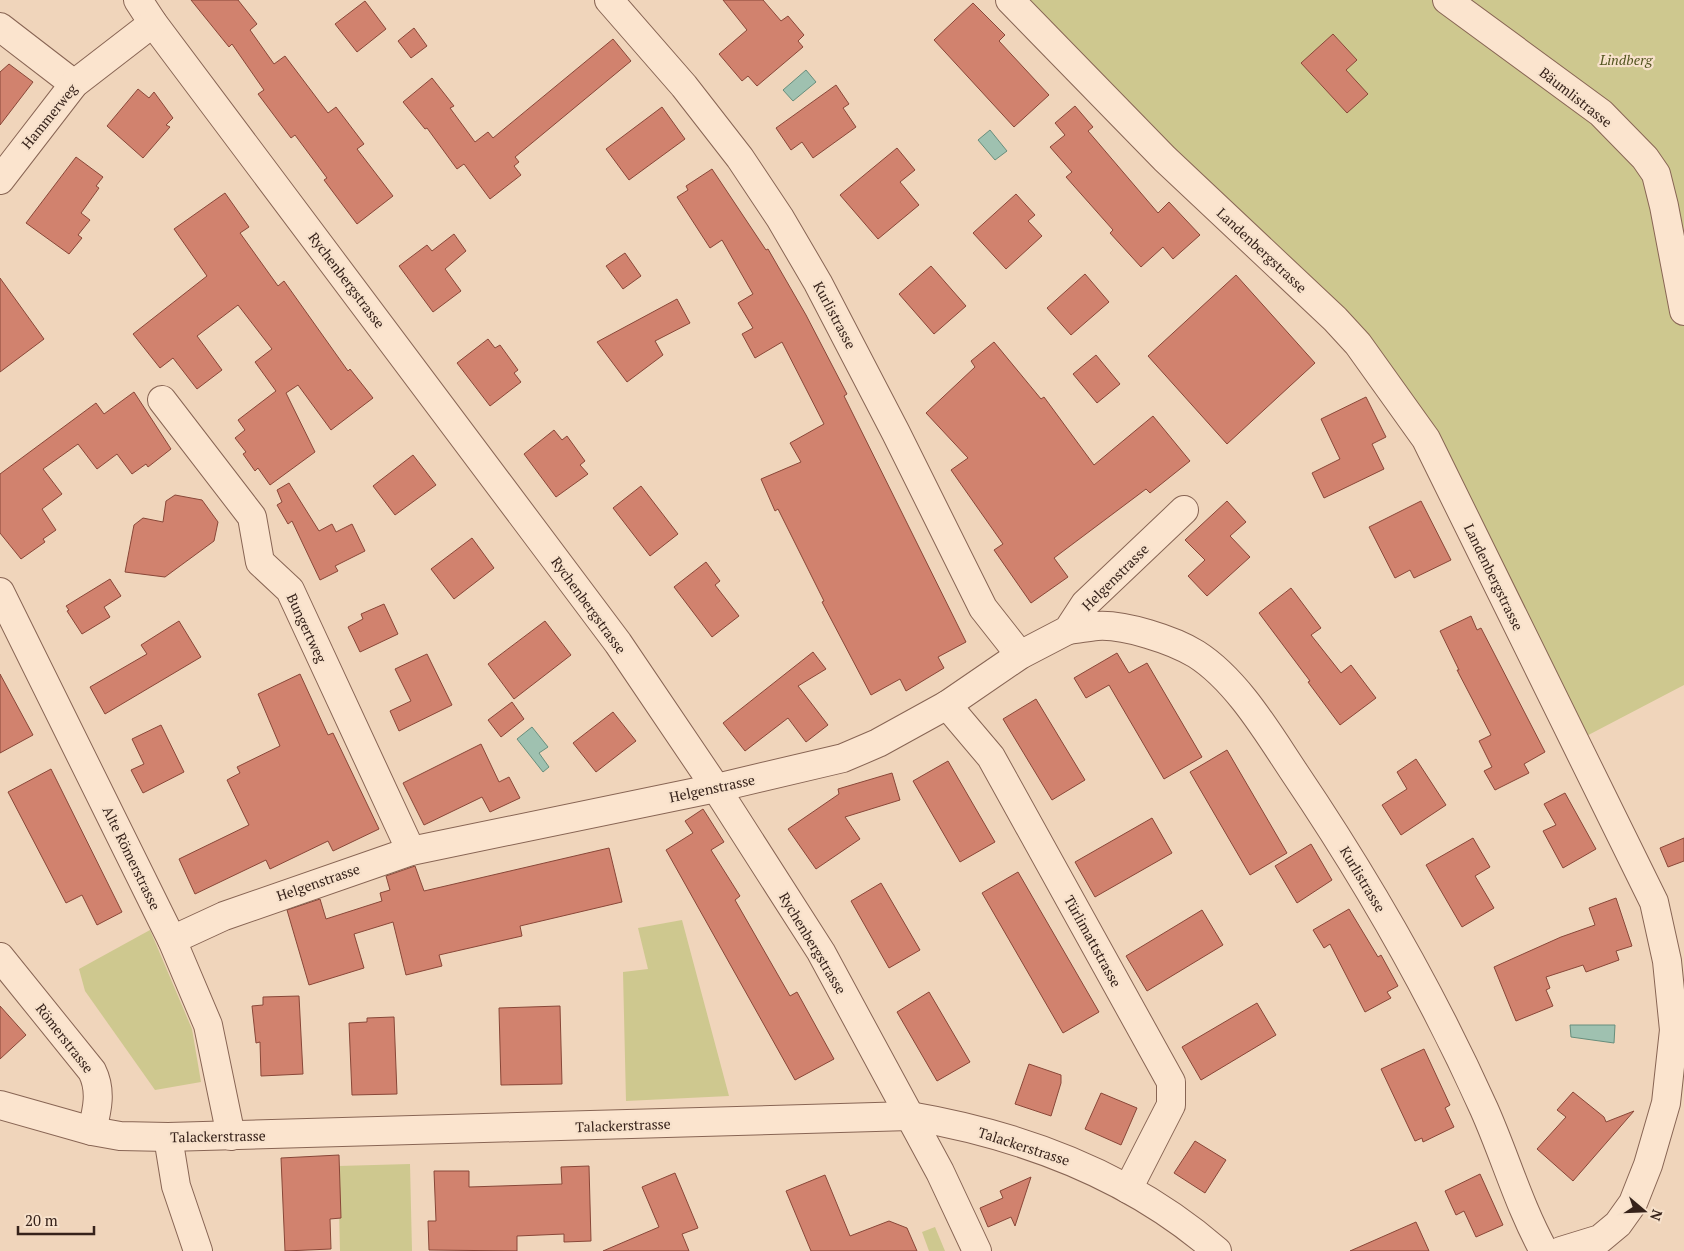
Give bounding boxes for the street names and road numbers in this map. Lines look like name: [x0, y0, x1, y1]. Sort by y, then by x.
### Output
street label: Bäumlistrasse: [1536, 63, 1616, 131]
street label: Hammerweg: [17, 79, 81, 152]
street label: Landenbergstrasse: [1213, 203, 1311, 297]
street label: Rychenbergstrasse: [305, 228, 389, 332]
street label: Kurlistrasse: [809, 278, 861, 352]
street label: Landenbergstrasse: [1460, 520, 1528, 634]
street label: Helgenstrasse: [1078, 540, 1152, 614]
street label: Rychenbergstrasse: [547, 553, 631, 657]
street label: Bungertweg: [283, 590, 332, 666]
street label: Helgenstrasse: [667, 770, 757, 806]
street label: Alte Römerstrasse: [99, 803, 165, 913]
street label: Kurlistrasse: [1336, 842, 1390, 916]
street label: Helgenstrasse: [274, 859, 362, 905]
street label: Rychenbergstrasse: [775, 889, 851, 997]
street label: Türlimattstrasse: [1060, 892, 1126, 990]
street label: Römerstrasse: [32, 999, 98, 1077]
street label: Talackerstrasse: [575, 1114, 671, 1136]
street label: Talackerstrasse: [976, 1122, 1072, 1170]
street label: Talackerstrasse: [170, 1126, 266, 1146]

